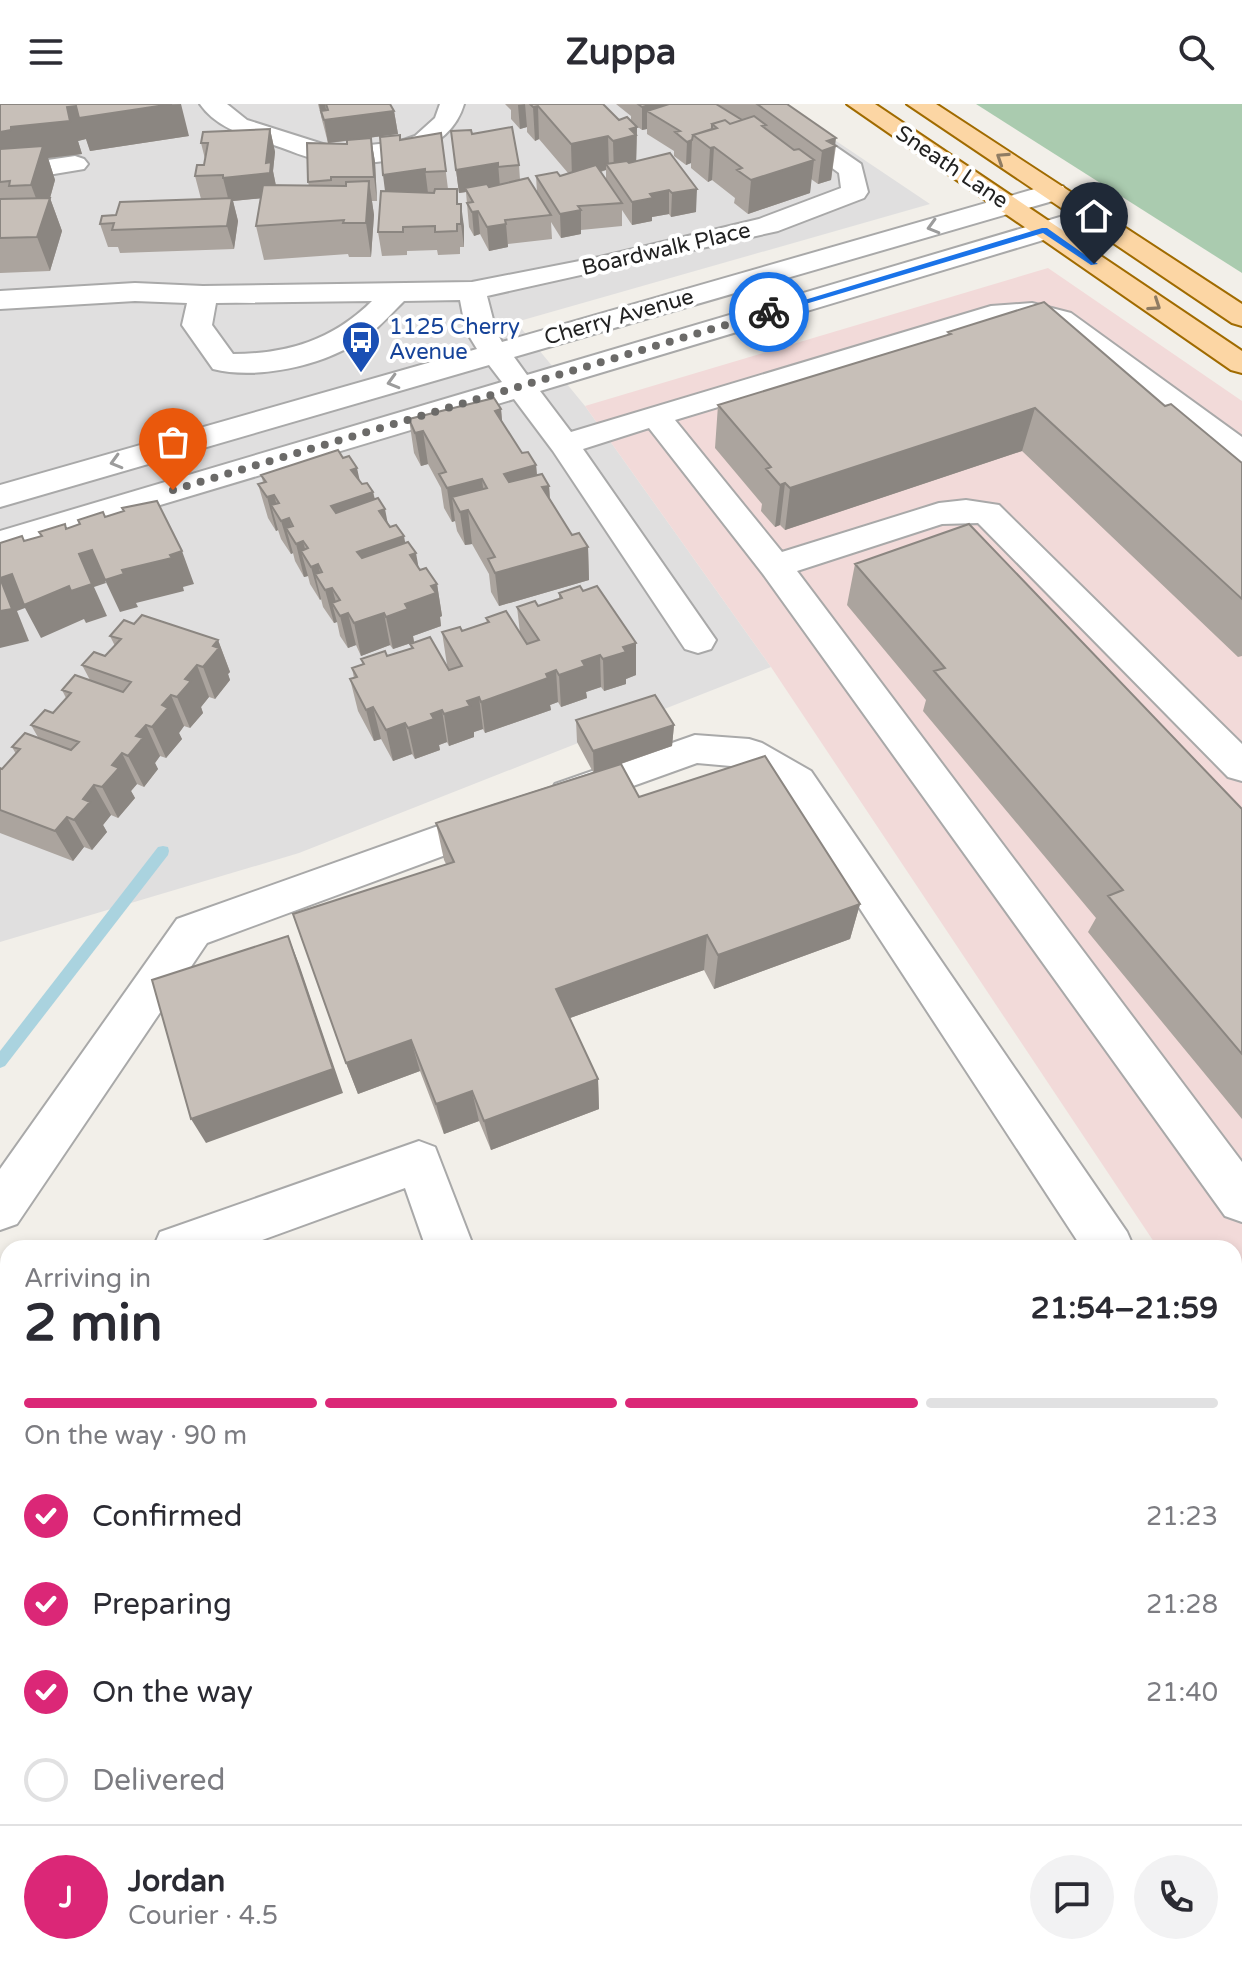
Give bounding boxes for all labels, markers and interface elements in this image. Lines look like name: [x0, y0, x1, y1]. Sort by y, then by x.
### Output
icon: menu: [24, 30, 68, 74]
icon: search: [1174, 30, 1218, 74]
text: Zuppa: [566, 31, 676, 74]
street label: Sneath Lane: [891, 120, 1013, 214]
one-way arrow: [996, 153, 1010, 168]
pin: [1060, 182, 1128, 264]
icon: home: [1072, 194, 1116, 238]
street label: Boardwalk Place: [579, 217, 753, 281]
one-way arrow: [927, 217, 941, 234]
courier: [729, 272, 809, 352]
street label: Cherry Avenue: [541, 283, 697, 351]
icon: bike: [747, 290, 791, 334]
one-way arrow: [1147, 296, 1161, 311]
place label: 1125 Cherry Avenue: [389, 314, 520, 365]
bus stop icon: 1125 Cherry Avenue: [340, 319, 382, 374]
one-way arrow: [386, 373, 400, 389]
pin: [139, 408, 207, 490]
icon: bag: [151, 420, 195, 464]
one-way arrow: [110, 453, 124, 469]
text: Arriving in: [24, 1263, 151, 1294]
text: 21:54–21:59: [1031, 1290, 1218, 1327]
text: 2 min: [24, 1292, 163, 1355]
text: On the way · 90 m: [24, 1420, 247, 1451]
icon: check: [24, 1494, 68, 1538]
text: Confirmed: [92, 1498, 243, 1535]
text: 21:23: [1146, 1501, 1218, 1532]
icon: check: [24, 1582, 68, 1626]
text: Preparing: [92, 1586, 232, 1623]
text: 21:28: [1146, 1589, 1218, 1620]
icon: check: [24, 1670, 68, 1714]
text: On the way: [92, 1674, 253, 1711]
text: 21:40: [1146, 1677, 1218, 1708]
text: Delivered: [92, 1762, 226, 1799]
button: chat: [1030, 1855, 1114, 1939]
button: phone: [1134, 1855, 1218, 1939]
text: Jordan: [128, 1863, 225, 1900]
text: J: [59, 1879, 73, 1916]
text: Courier · 4.5: [128, 1900, 278, 1931]

